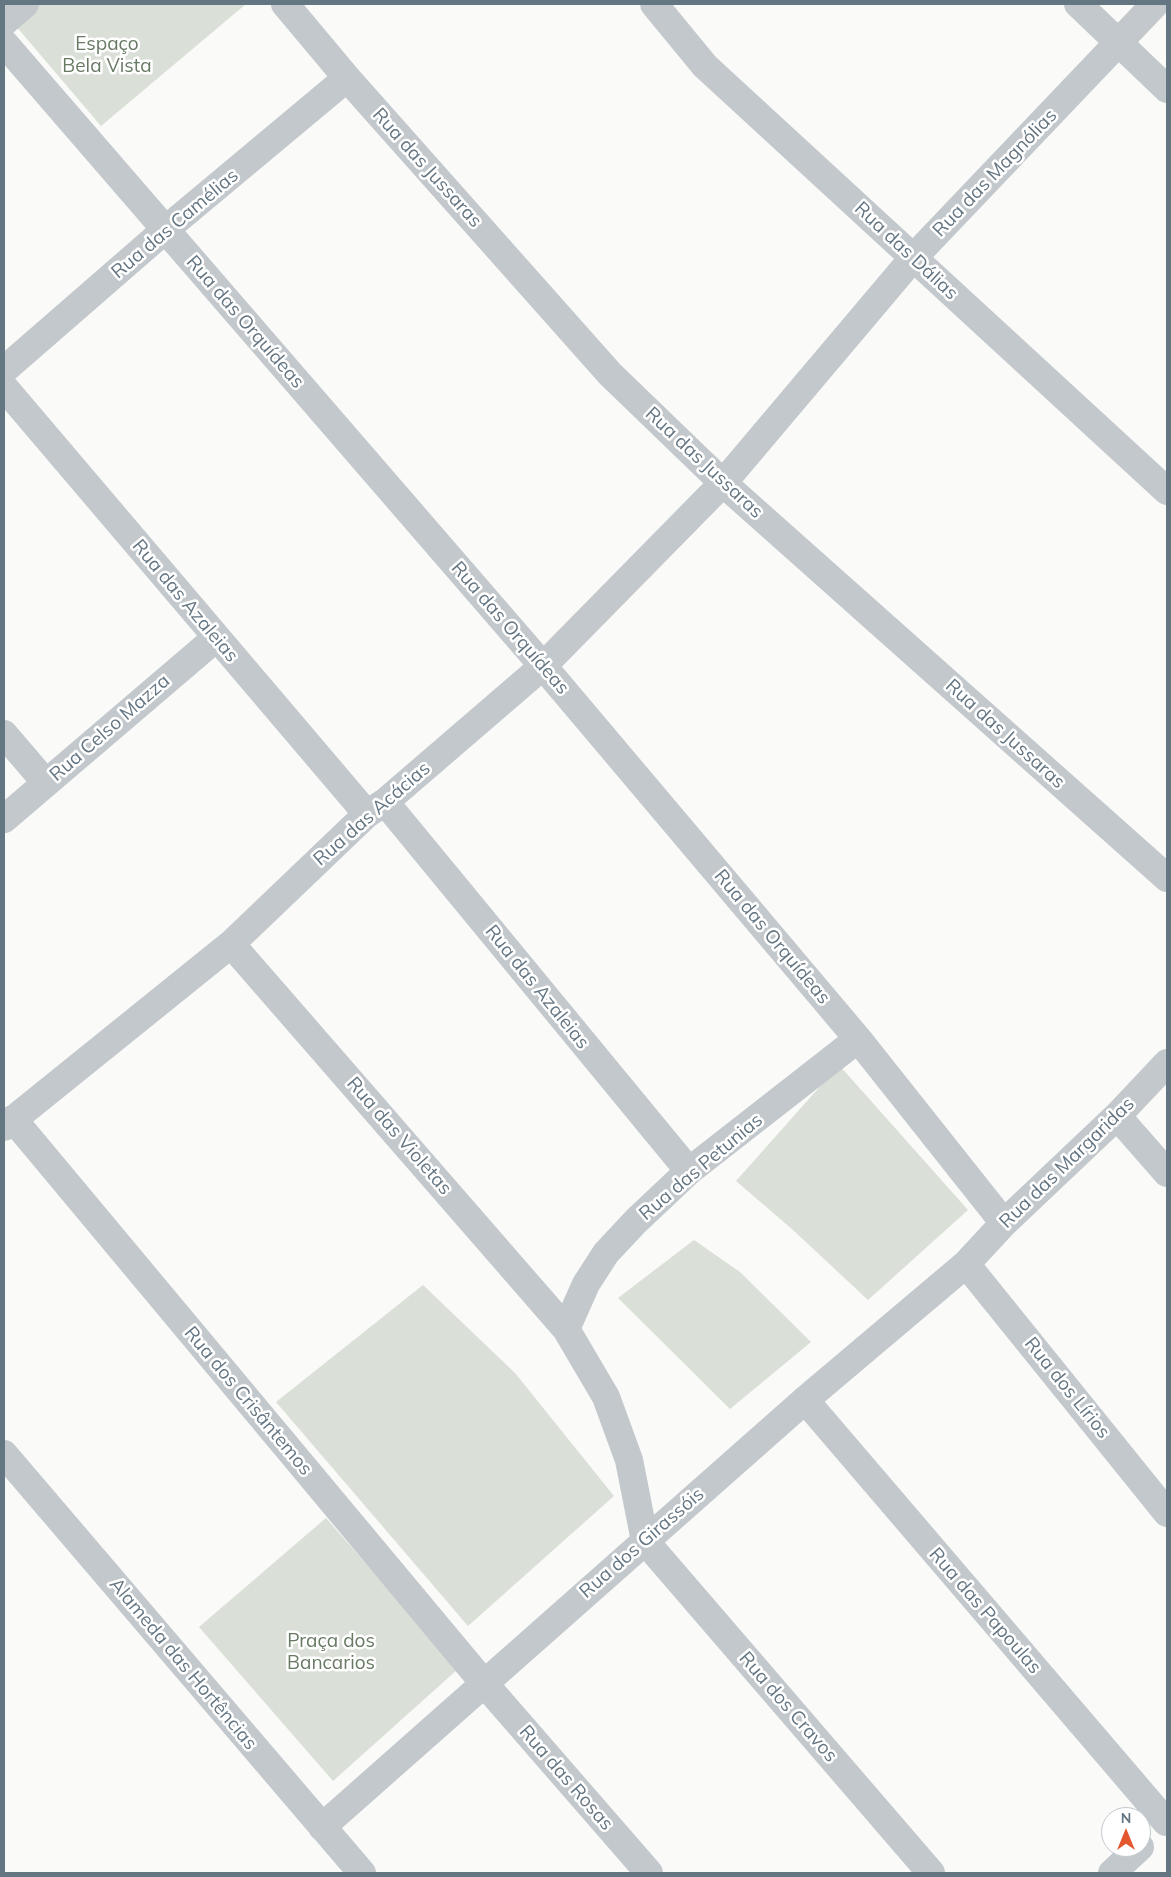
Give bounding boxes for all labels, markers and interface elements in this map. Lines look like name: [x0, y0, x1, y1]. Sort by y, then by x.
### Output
park label: Espaço Bela Vista: [62, 33, 152, 77]
street label: Rua das Jussaras: [367, 104, 487, 232]
street label: Rua das Magnólias: [928, 104, 1062, 242]
street label: Rua das Camélias: [107, 164, 243, 284]
street label: Rua das Dálias: [850, 197, 962, 305]
street label: Rua das Orquídeas: [181, 251, 309, 393]
street label: Rua das Jussaras: [640, 403, 768, 523]
street label: Rua das Azaleias: [127, 535, 243, 667]
street label: Rua das Orquídeas: [446, 557, 574, 699]
street label: Rua Celso Mazza: [45, 670, 175, 786]
street label: Rua das Jussaras: [941, 674, 1069, 794]
street label: Rua das Acácias: [309, 757, 435, 871]
street label: Rua das Orquídeas: [709, 865, 835, 1009]
street label: Rua das Azaleias: [480, 920, 594, 1054]
street label: Rua das Violetas: [342, 1072, 456, 1200]
street label: Rua das Margaridas: [995, 1093, 1139, 1233]
street label: Rua das Petunias: [635, 1109, 767, 1225]
street label: Rua dos Crisântemos: [179, 1322, 317, 1480]
street label: Rua dos Lírios: [1019, 1333, 1115, 1443]
street label: Rua dos Girassóis: [575, 1483, 709, 1603]
street label: Rua das Papoulas: [924, 1543, 1046, 1679]
street label: Alameda das Hortências: [104, 1573, 262, 1755]
park label: Praça dos Bancarios: [287, 1630, 375, 1674]
street label: Rua dos Cravos: [734, 1647, 842, 1767]
street label: Rua das Rosas: [514, 1721, 618, 1835]
north arrow: [1101, 1807, 1151, 1857]
text: N: [1121, 1809, 1131, 1827]

